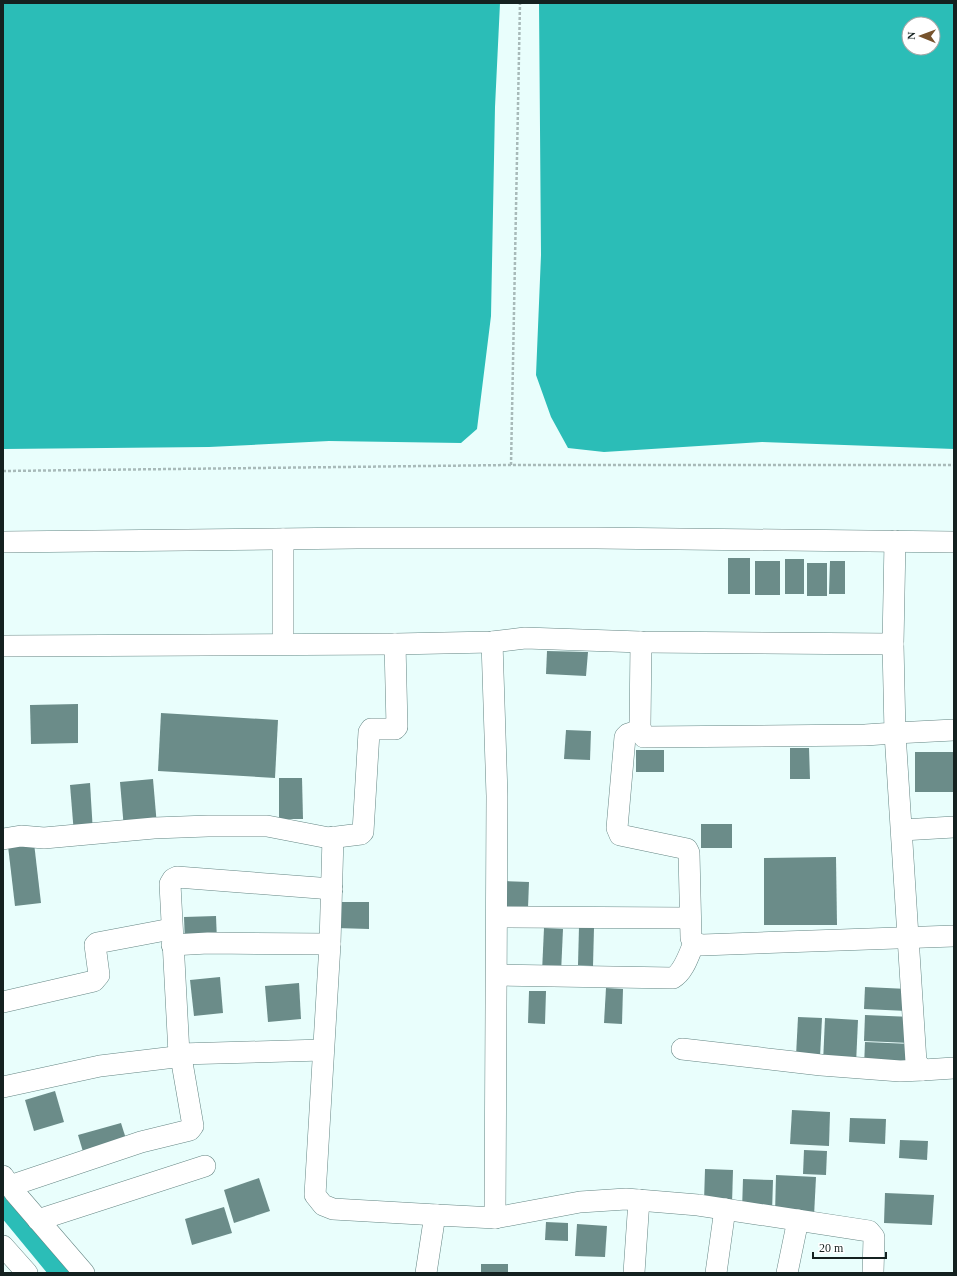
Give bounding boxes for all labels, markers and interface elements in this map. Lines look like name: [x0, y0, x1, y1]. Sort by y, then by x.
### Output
north arrow: [901, 16, 941, 56]
text: N: [905, 32, 917, 40]
scale bar: [813, 1234, 886, 1260]
text: 20 m: [819, 1241, 844, 1255]

